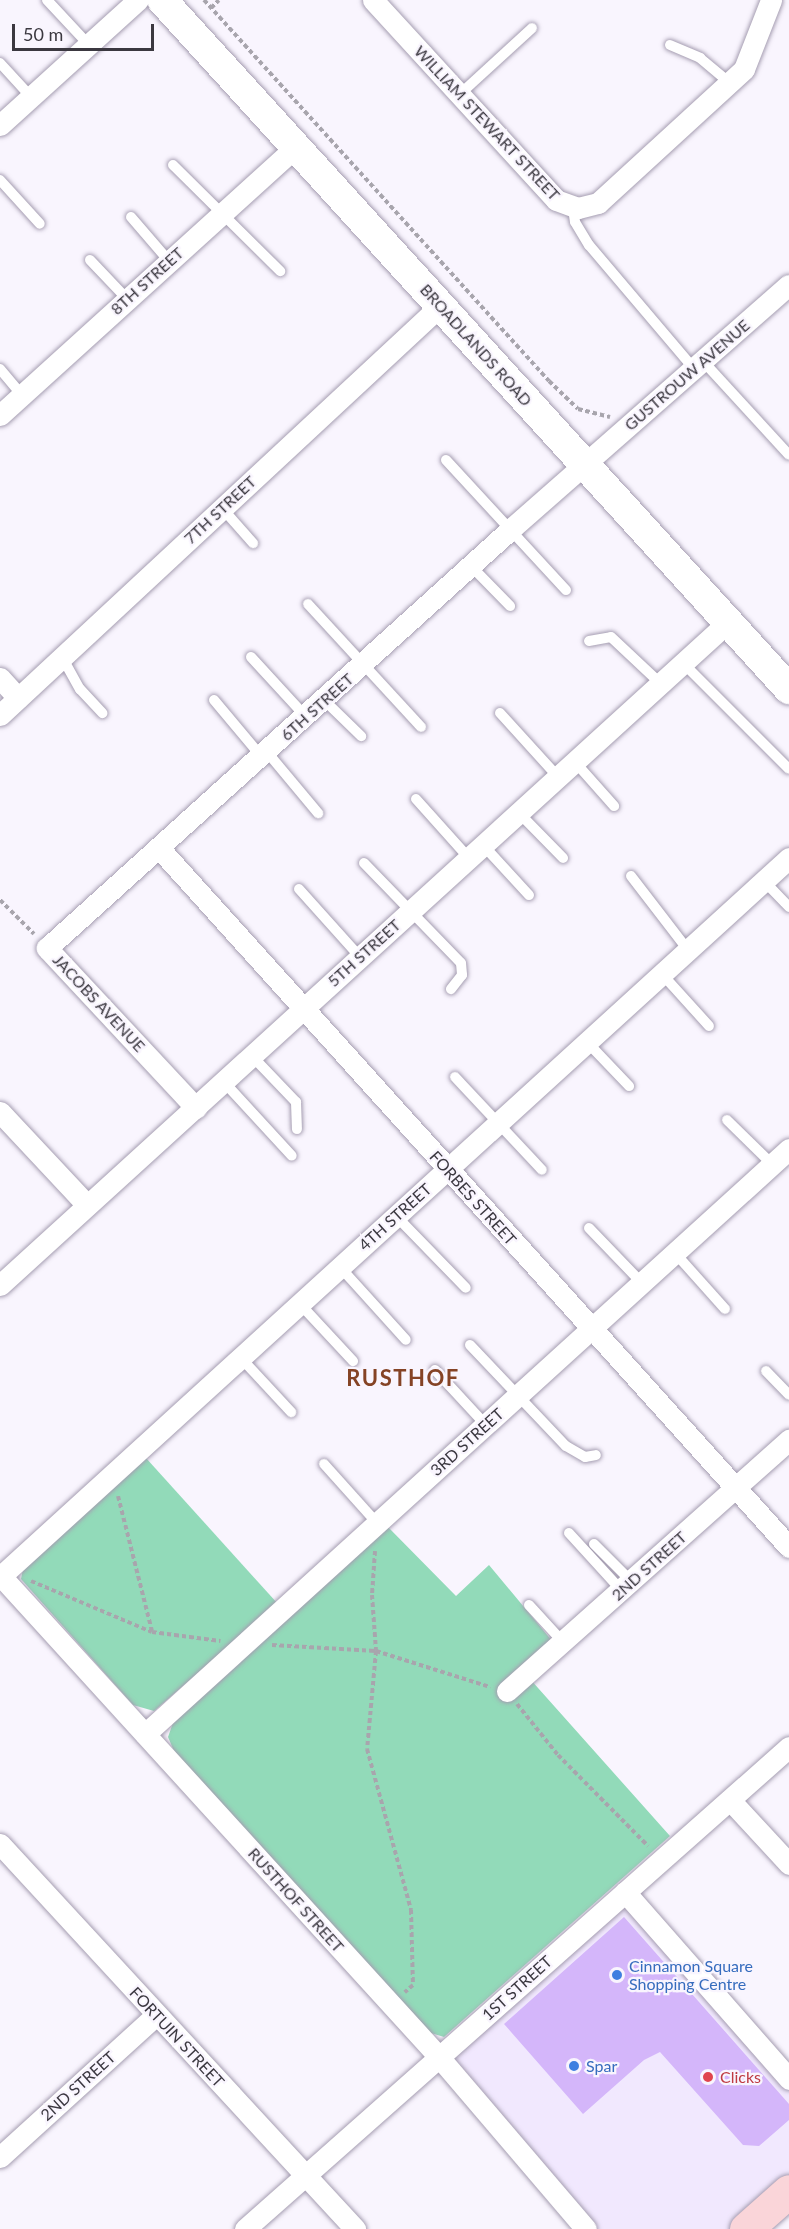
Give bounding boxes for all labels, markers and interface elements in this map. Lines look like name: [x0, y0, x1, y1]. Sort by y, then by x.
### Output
scale bar: [15, 12, 158, 50]
text: 50 m: [23, 23, 63, 45]
street label: WILLIAM STEWART STREET: [410, 41, 564, 205]
street label: 8TH STREET: [107, 243, 187, 319]
street label: BROADLANDS ROAD: [416, 280, 536, 410]
street label: GUSTROUW AVENUE: [620, 315, 754, 435]
street label: 7TH STREET: [180, 472, 260, 548]
street label: 6TH STREET: [277, 669, 357, 745]
street label: 5TH STREET: [324, 915, 404, 991]
street label: JACOBS AVENUE: [49, 950, 149, 1056]
street label: FORBES STREET: [426, 1147, 520, 1249]
street label: 4TH STREET: [355, 1179, 435, 1255]
district label: RUSTHOF: [346, 1365, 460, 1391]
street label: 3RD STREET: [427, 1404, 507, 1480]
street label: 2ND STREET: [608, 1527, 690, 1605]
street label: RUSTHOF STREET: [244, 1844, 348, 1956]
street label: 1ST STREET: [478, 1952, 556, 2024]
place label: Cinnamon Square Shopping Centre: [629, 1956, 753, 1994]
marker: Cinnamon Square Shopping Centre: [610, 1968, 624, 1982]
street label: FORTUIN STREET: [126, 1983, 228, 2091]
street label: 2ND STREET: [37, 2047, 119, 2125]
place label: Spar: [586, 2056, 617, 2076]
marker: Spar: [567, 2059, 581, 2073]
place label: Clicks: [720, 2067, 761, 2087]
marker: Clicks: [701, 2070, 715, 2084]

